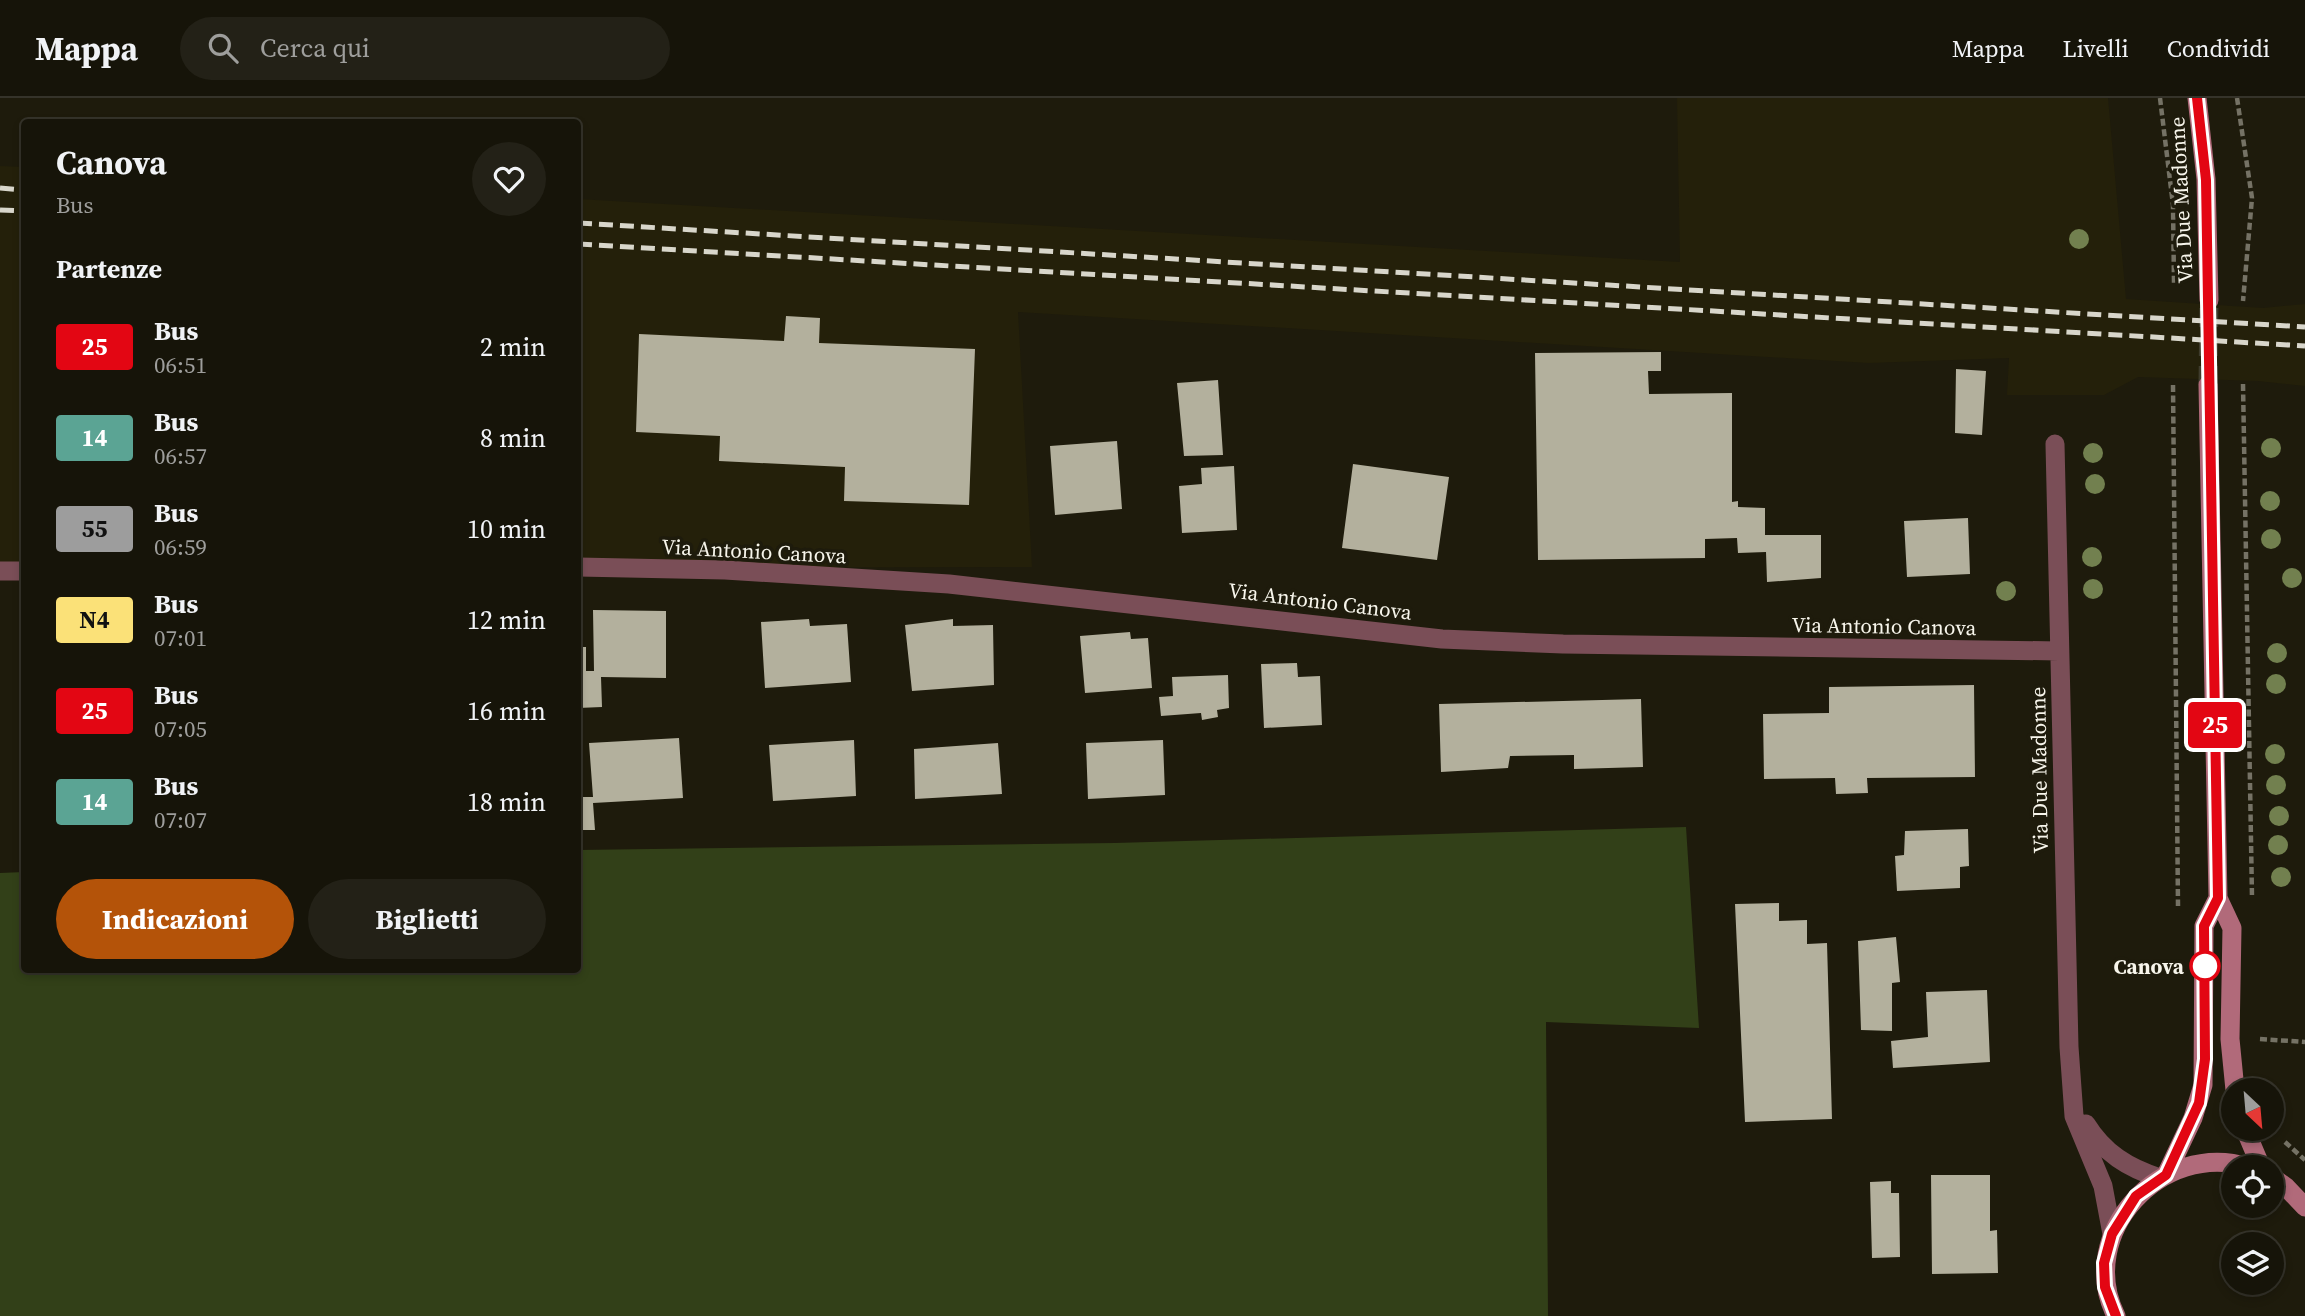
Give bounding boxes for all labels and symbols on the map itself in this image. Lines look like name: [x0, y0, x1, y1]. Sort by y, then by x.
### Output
street label: Via Due Madonne: [2162, 116, 2200, 284]
street label: Via Antonio Canova: [661, 532, 847, 570]
street label: Via Antonio Canova: [1227, 575, 1414, 627]
street label: Via Antonio Canova: [1791, 610, 1977, 642]
street label: Via Due Madonne: [2023, 686, 2055, 854]
line badge: 25: [2184, 702, 2246, 748]
marker: Canova: [2190, 951, 2220, 981]
place label: Canova: [2113, 952, 2185, 981]
north arrow: [2221, 1078, 2284, 1141]

